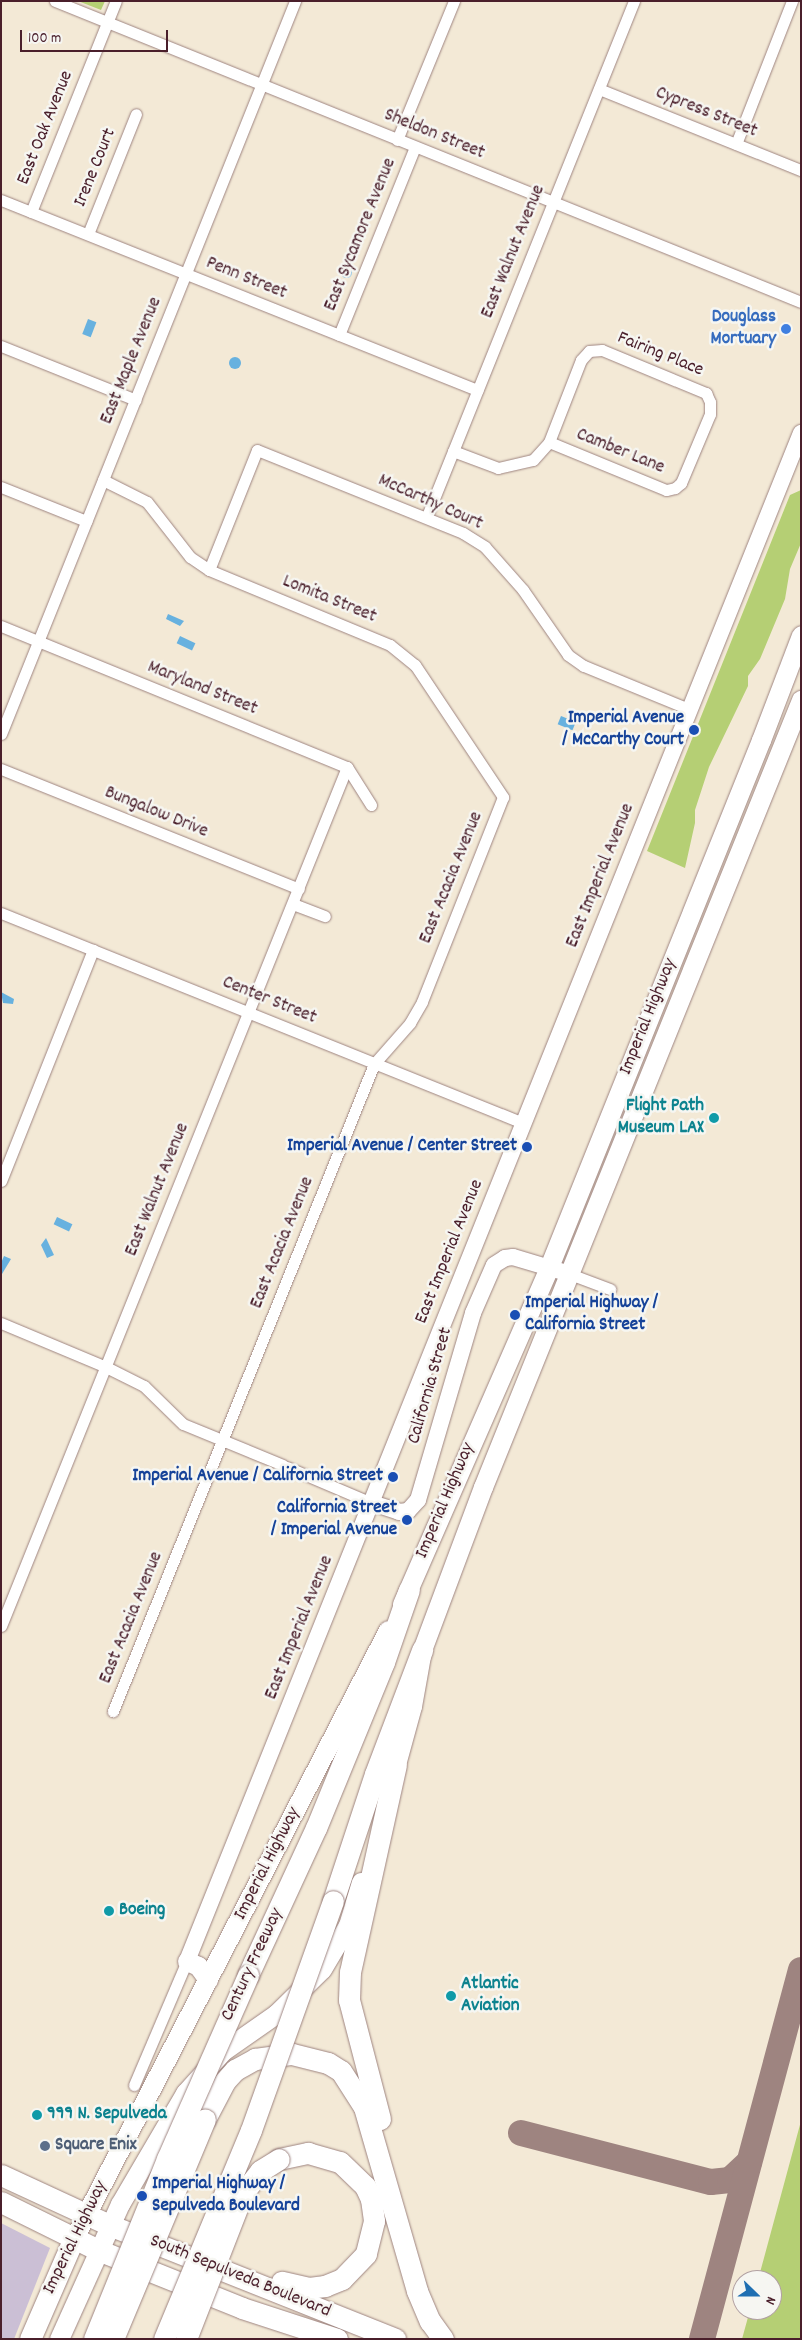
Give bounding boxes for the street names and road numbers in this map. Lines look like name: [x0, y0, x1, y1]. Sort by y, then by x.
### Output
street label: East Oak Avenue: [13, 68, 79, 188]
street label: Cypress Street: [652, 82, 760, 144]
street label: Sheldon Street: [380, 104, 488, 166]
street label: Irene Court: [70, 125, 122, 211]
street label: East Sycamore Avenue: [320, 155, 402, 315]
street label: East Walnut Avenue: [477, 182, 551, 322]
street label: Penn Street: [202, 252, 290, 306]
street label: East Maple Avenue: [96, 294, 168, 428]
street label: Fairing Place: [614, 327, 706, 383]
street label: Camber Lane: [573, 424, 667, 480]
street label: McCarthy Court: [374, 470, 486, 536]
street label: Lomita Street: [279, 571, 379, 629]
street label: Maryland Street: [144, 657, 260, 721]
street label: Bungalow Drive: [101, 782, 211, 844]
street label: East Imperial Avenue: [562, 801, 640, 951]
street label: East Acacia Avenue: [415, 809, 489, 947]
street label: Imperial Highway: [615, 956, 683, 1078]
street label: Center Street: [219, 972, 319, 1030]
street label: East Walnut Avenue: [121, 1120, 195, 1260]
street label: East Acacia Avenue: [246, 1174, 320, 1312]
street label: East Imperial Avenue: [411, 1177, 489, 1327]
street label: California Street: [403, 1325, 459, 1447]
street label: Imperial Highway: [411, 1440, 481, 1562]
street label: East Acacia Avenue: [95, 1549, 169, 1687]
street label: East Imperial Avenue: [261, 1553, 339, 1703]
street label: Imperial Highway: [230, 1804, 306, 1924]
street label: Century Freeway: [217, 1905, 289, 2025]
street label: Imperial Highway: [39, 2178, 113, 2298]
street label: South Sepulveda Boulevard: [146, 2230, 334, 2324]

